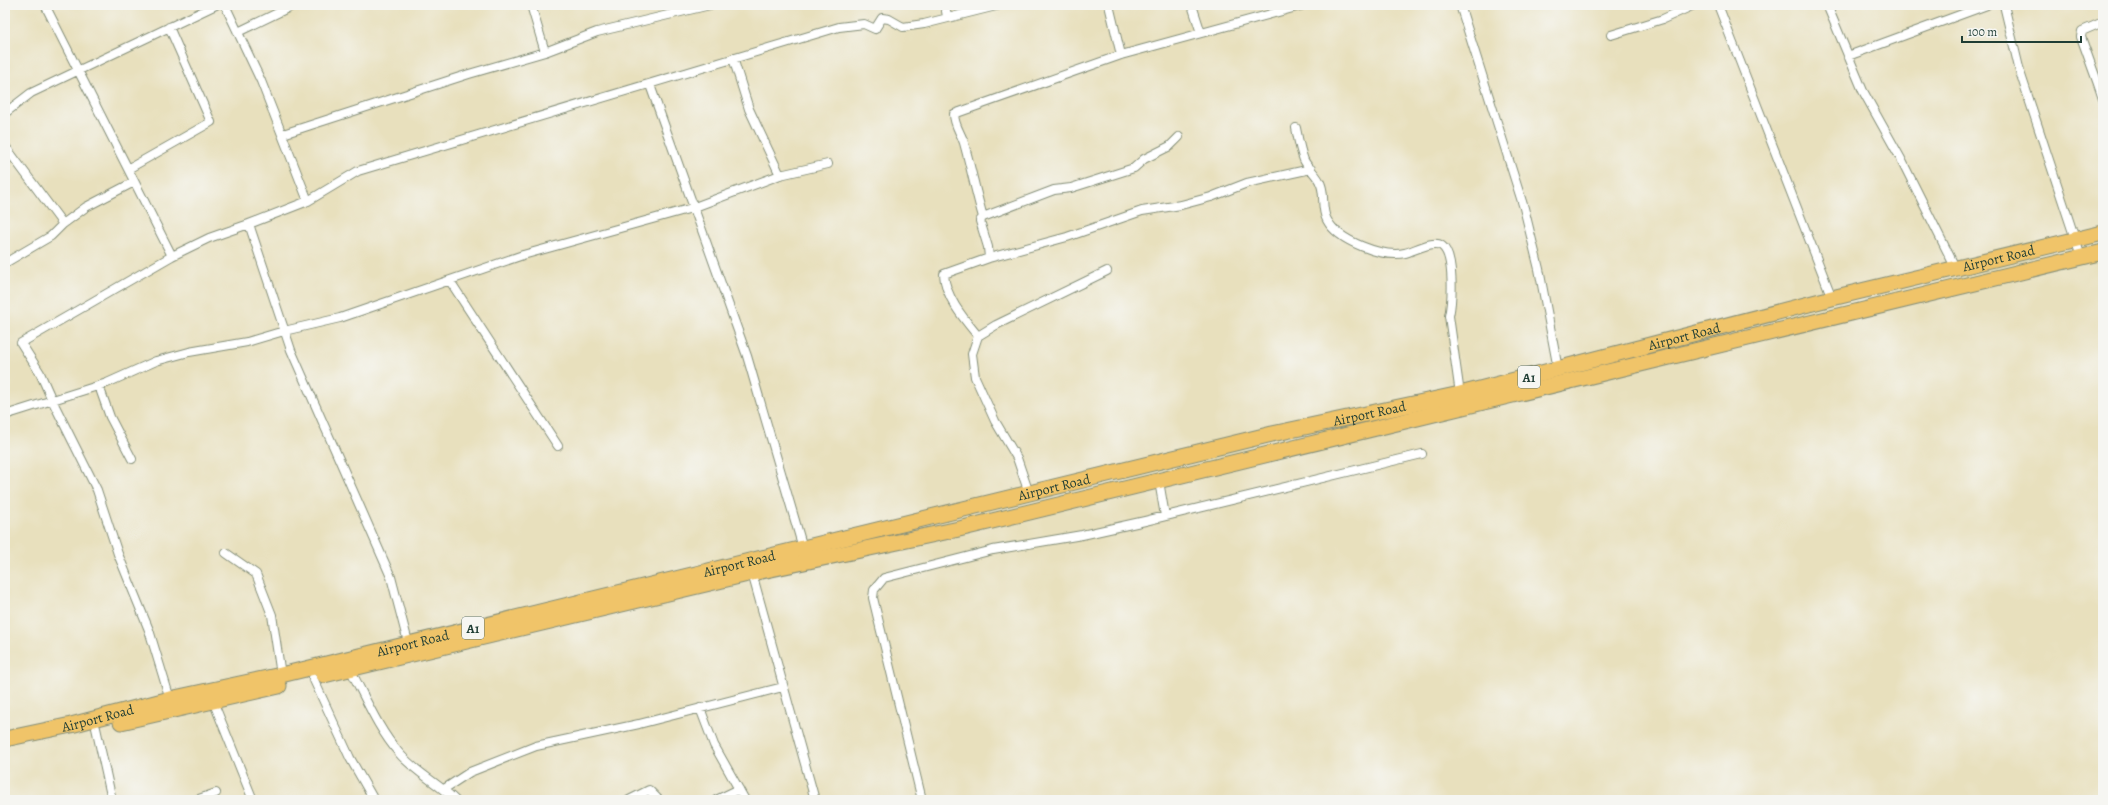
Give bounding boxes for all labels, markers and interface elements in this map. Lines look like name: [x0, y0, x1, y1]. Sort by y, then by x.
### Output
scale bar: [1962, 18, 2081, 44]
text: 100 m: [1968, 24, 1997, 40]
street label: Airport Road: [1960, 240, 2037, 276]
street label: Airport Road: [1645, 318, 1723, 355]
road number: A1: [1518, 366, 1540, 388]
street label: Airport Road: [1331, 396, 1408, 430]
street label: Airport Road: [1015, 469, 1093, 505]
street label: Airport Road: [700, 546, 778, 582]
road number: A1: [462, 617, 484, 639]
street label: Airport Road: [374, 625, 451, 661]
street label: Airport Road: [59, 699, 136, 736]

